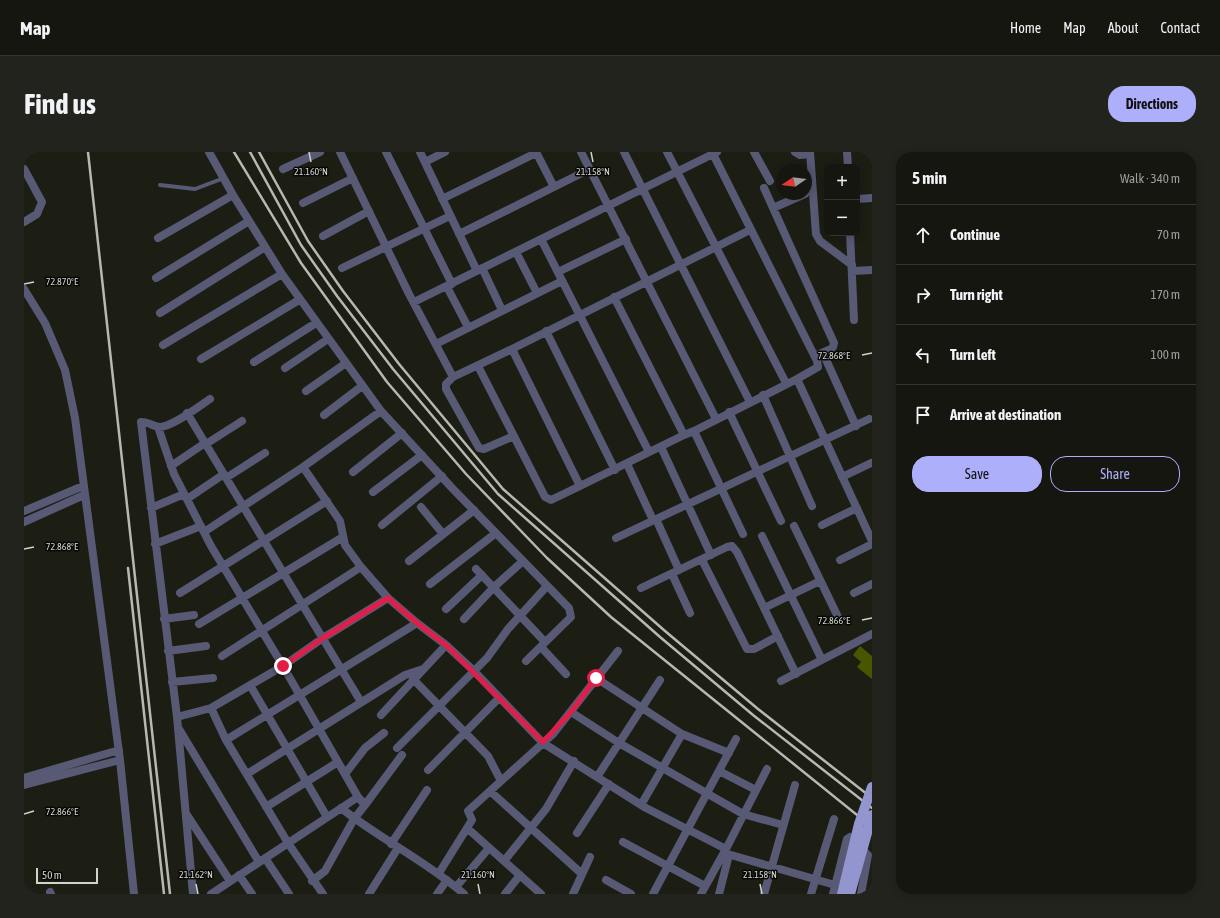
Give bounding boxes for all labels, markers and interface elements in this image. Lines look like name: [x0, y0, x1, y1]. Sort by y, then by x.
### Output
text: Map: [20, 17, 51, 39]
text: Home: [1010, 20, 1041, 36]
text: Map: [1063, 20, 1086, 36]
text: About: [1108, 20, 1139, 36]
text: Contact: [1161, 20, 1200, 36]
button: Directions: [1108, 86, 1196, 122]
text: Find us: [24, 88, 96, 120]
north arrow: [776, 164, 812, 200]
map controls: [824, 164, 860, 236]
button: +: [824, 164, 860, 200]
text: 21.160°N: [294, 166, 328, 177]
text: 21.158°N: [576, 166, 610, 177]
text: 5 min: [912, 168, 947, 188]
text: Walk · 340 m: [1120, 171, 1180, 186]
button: −: [824, 200, 860, 236]
icon: ahead: [912, 224, 934, 246]
text: Continue: [950, 226, 1000, 243]
text: 70 m: [1157, 227, 1180, 242]
text: 72.870°E: [46, 276, 79, 287]
icon: right: [912, 284, 934, 306]
text: Turn right: [950, 286, 1003, 303]
text: 170 m: [1151, 287, 1180, 302]
icon: left: [912, 344, 934, 366]
text: Turn left: [950, 346, 996, 363]
text: 100 m: [1151, 347, 1180, 362]
text: 72.868°E: [818, 350, 851, 361]
icon: arrive: [912, 404, 934, 426]
text: Arrive at destination: [950, 406, 1061, 423]
button: Save: [912, 456, 1042, 492]
button: Share: [1050, 456, 1180, 492]
text: 72.868°E: [46, 541, 79, 552]
text: 72.866°E: [818, 615, 851, 626]
route end: [274, 657, 292, 675]
route start: [587, 669, 605, 687]
text: 72.866°E: [46, 806, 79, 817]
scale bar: [36, 866, 98, 885]
text: 50 m: [42, 869, 62, 881]
text: 21.162°N: [179, 869, 213, 880]
text: 21.160°N: [461, 869, 495, 880]
text: 21.158°N: [743, 869, 777, 880]

